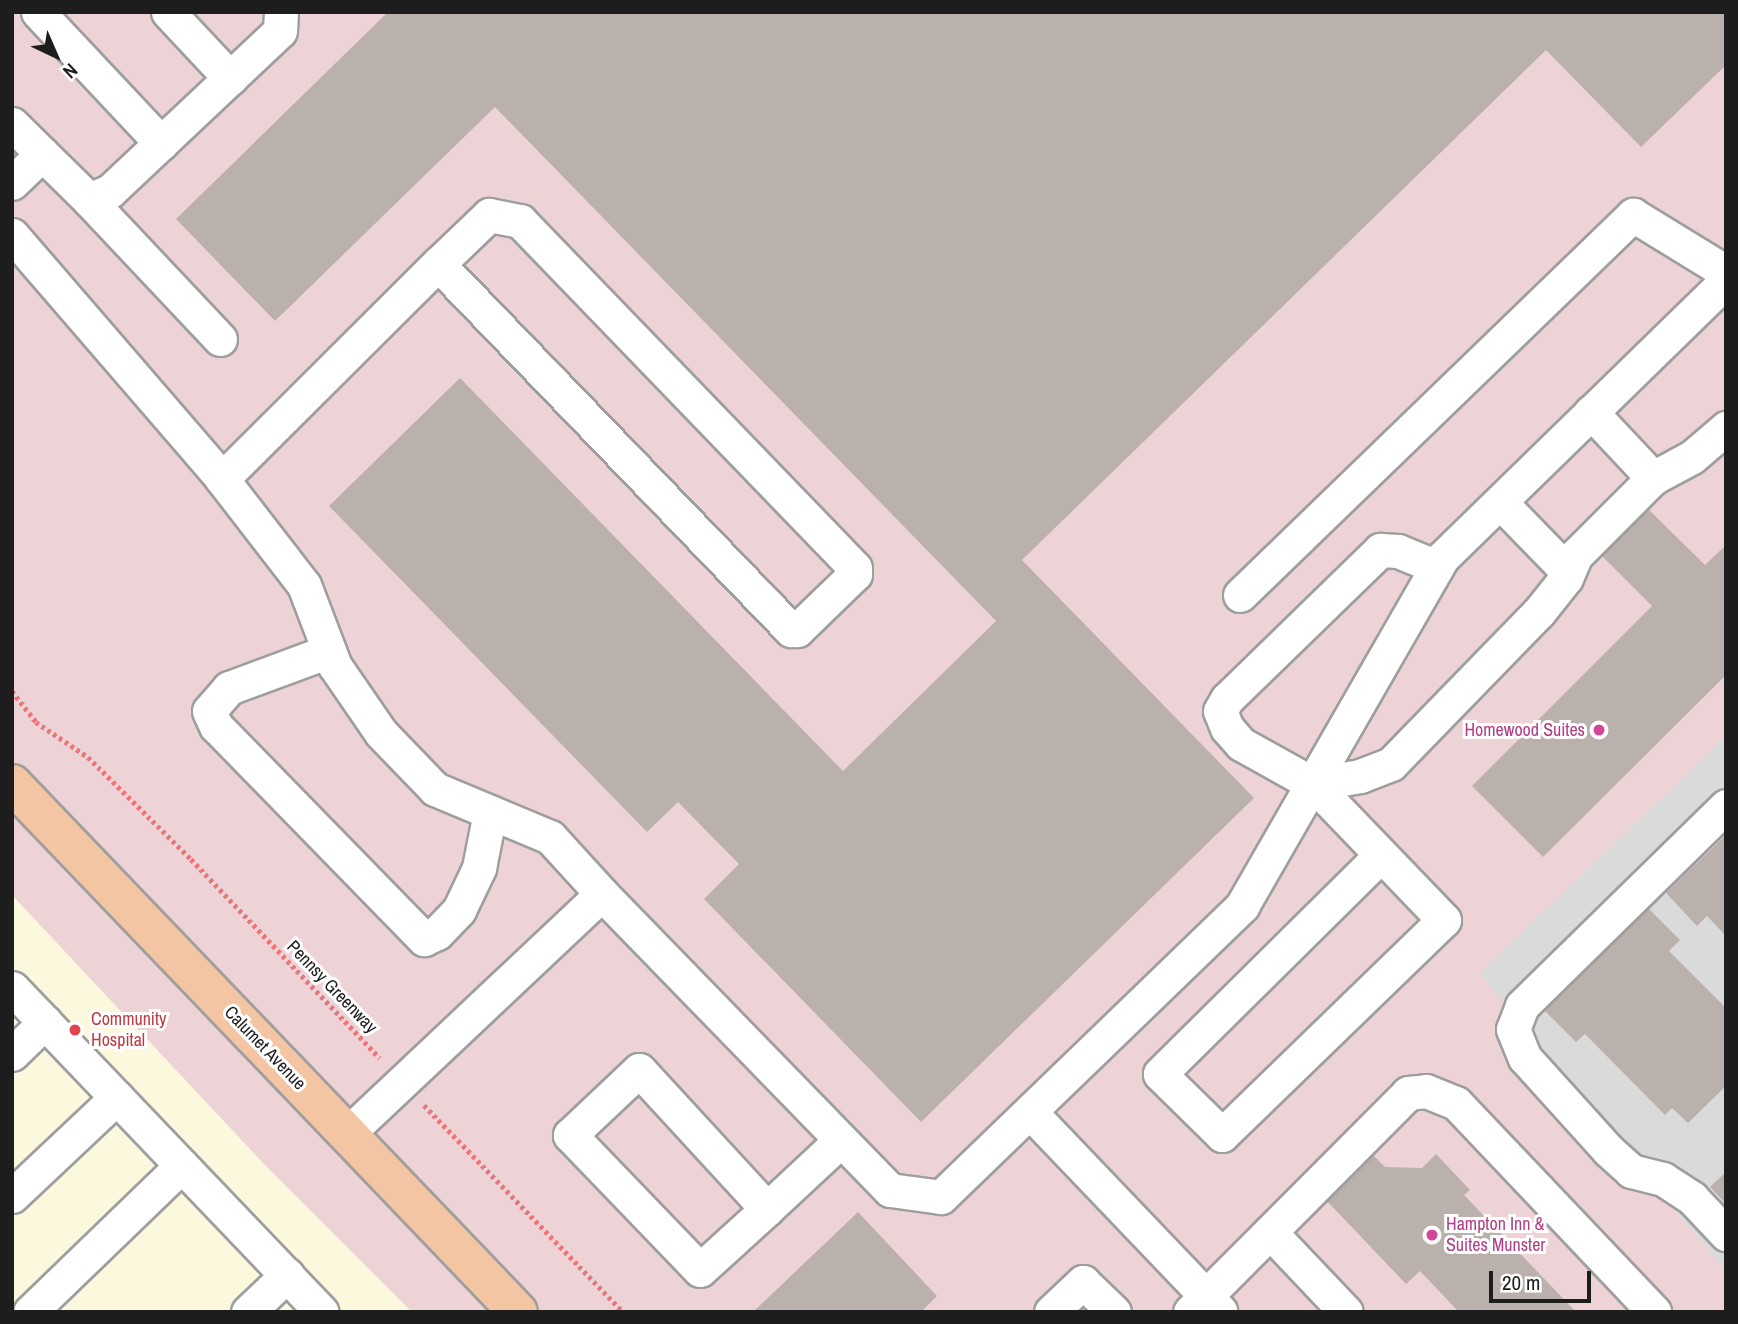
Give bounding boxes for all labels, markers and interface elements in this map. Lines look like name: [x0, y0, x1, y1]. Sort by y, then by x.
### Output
north arrow: [21, 21, 91, 91]
text: N: [58, 58, 84, 84]
place label: Homewood Suites: [1464, 719, 1585, 741]
marker: Homewood Suites: [1591, 722, 1607, 738]
street label: Pennsy Greenway: [282, 936, 382, 1038]
street label: Calumet Avenue: [219, 1001, 311, 1095]
place label: Community Hospital: [91, 1009, 166, 1052]
marker: Community Hospital: [65, 1020, 85, 1040]
place label: Hampton Inn & Suites Munster: [1446, 1214, 1545, 1256]
marker: Hampton Inn & Suites Munster: [1424, 1227, 1440, 1243]
scale bar: [1493, 1258, 1594, 1302]
text: 20 m: [1502, 1268, 1540, 1297]

